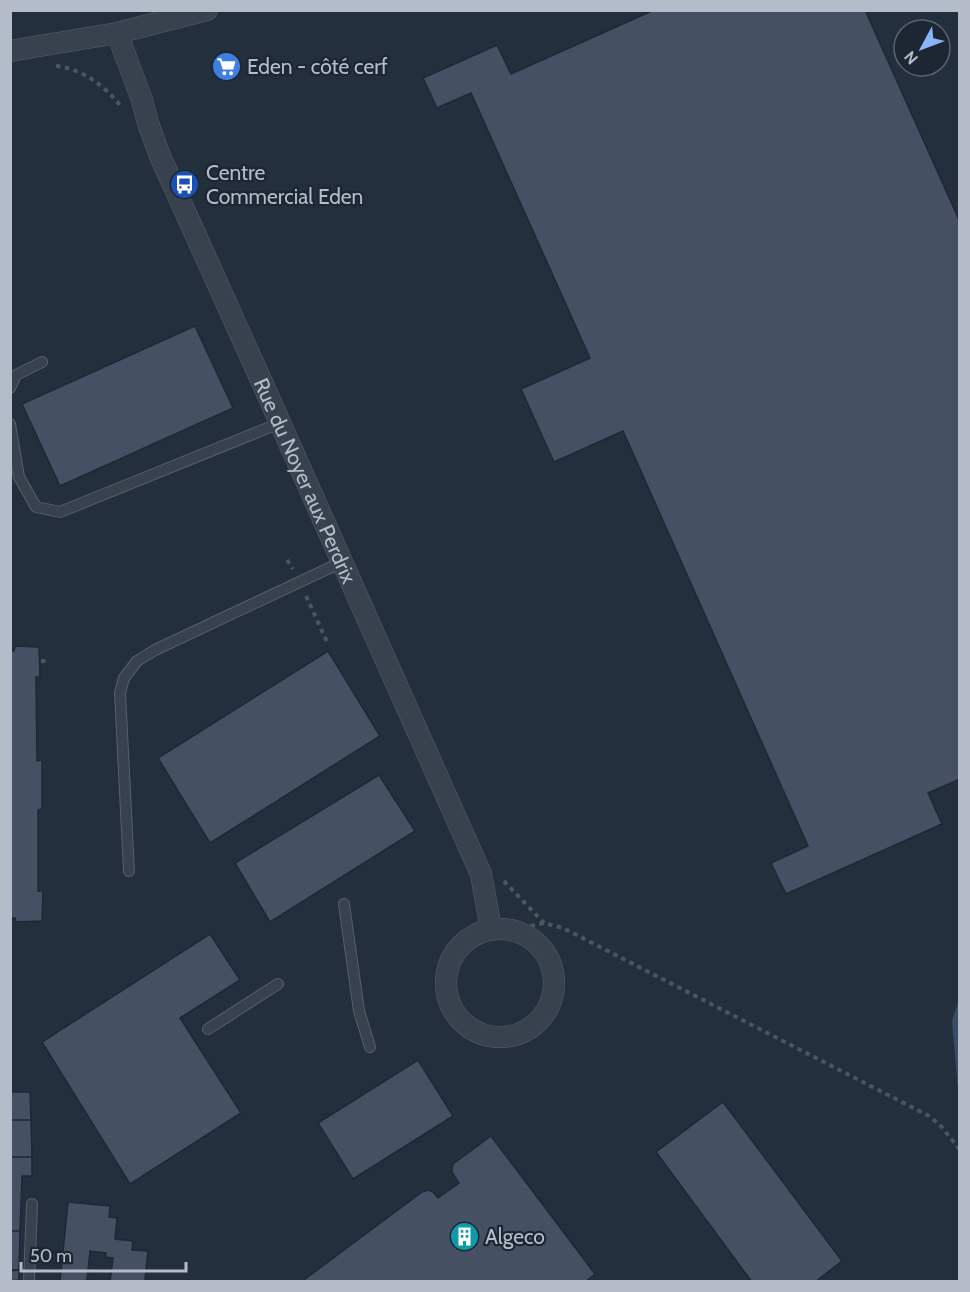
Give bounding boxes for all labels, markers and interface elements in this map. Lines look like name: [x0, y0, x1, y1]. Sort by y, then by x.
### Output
north arrow: [892, 18, 952, 78]
text: N: [900, 47, 922, 68]
supermarket icon: Eden - côté cerf: [210, 50, 242, 82]
place label: Eden - côté cerf: [247, 54, 388, 79]
place label: Centre Commercial Eden: [206, 160, 363, 209]
bus stop icon: Centre Commercial Eden: [169, 168, 201, 200]
street label: Rue du Noyer aux Perdrix: [249, 374, 362, 587]
building icon: Algeco: [448, 1220, 480, 1252]
place label: Algeco: [485, 1224, 545, 1249]
scale bar: [21, 1235, 186, 1273]
text: 50 m: [30, 1245, 72, 1267]

